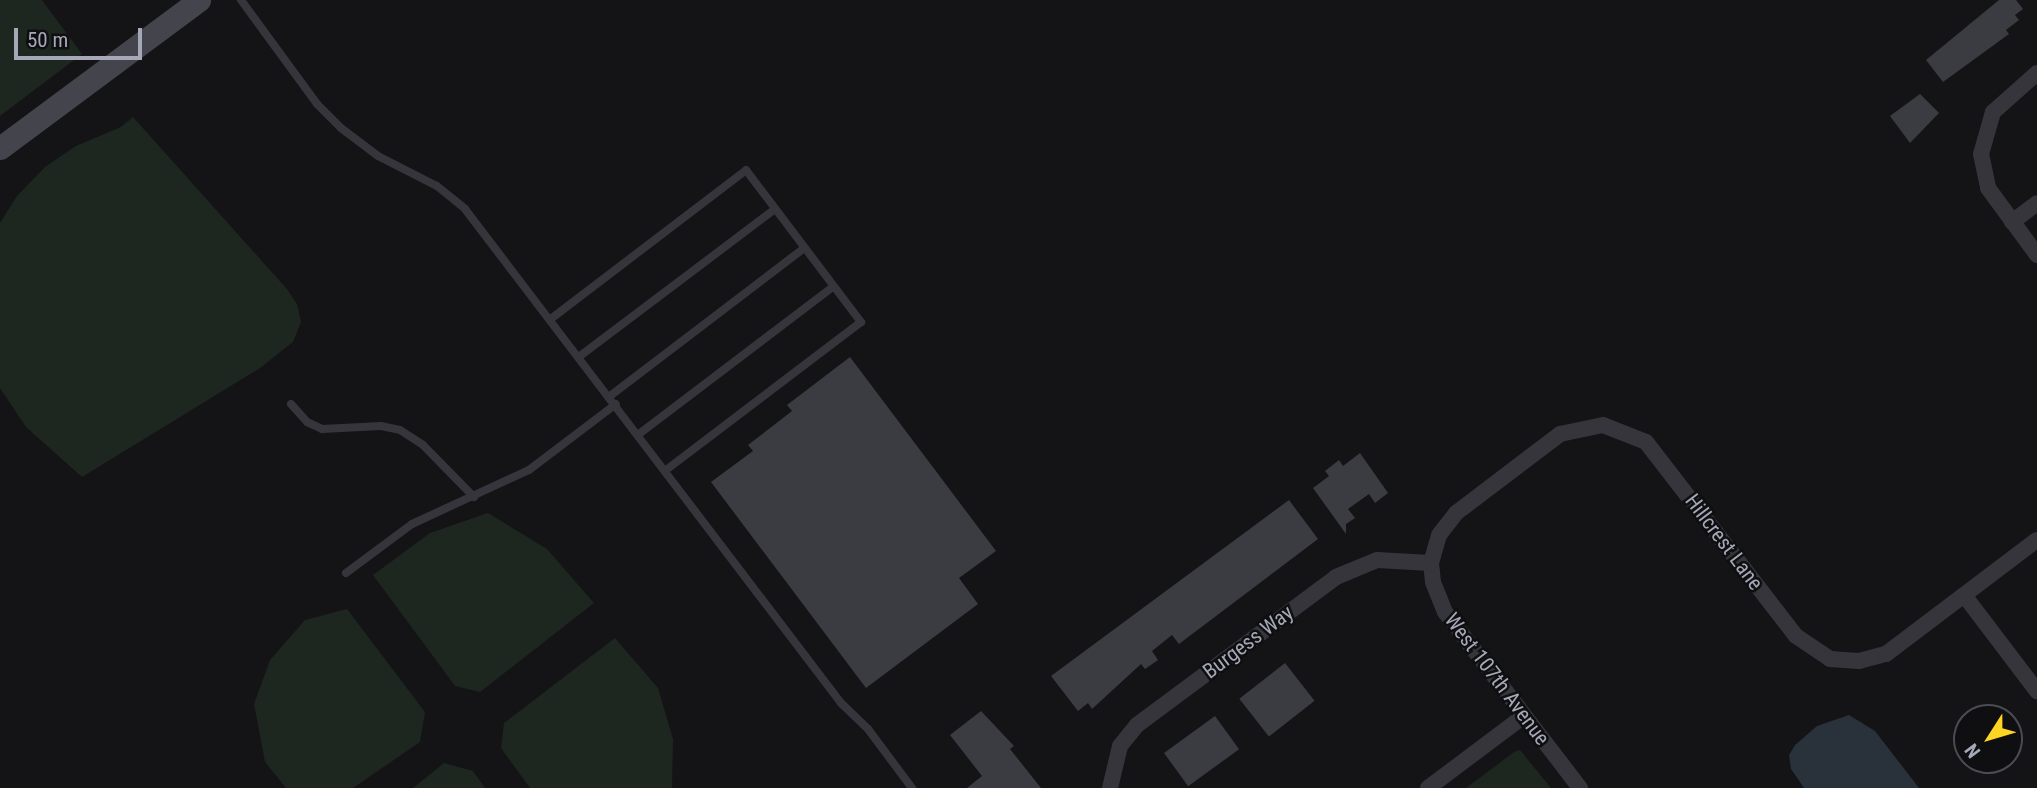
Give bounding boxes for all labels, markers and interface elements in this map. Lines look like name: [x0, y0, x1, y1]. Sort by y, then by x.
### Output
scale bar: [18, 14, 145, 58]
text: 50 m: [27, 28, 68, 52]
street label: Hillcrest Lane: [1680, 489, 1768, 595]
street label: Burgess Way: [1198, 600, 1298, 684]
street label: West 107th Avenue: [1439, 608, 1555, 750]
north arrow: [1953, 704, 2023, 774]
text: N: [1960, 739, 1985, 762]

